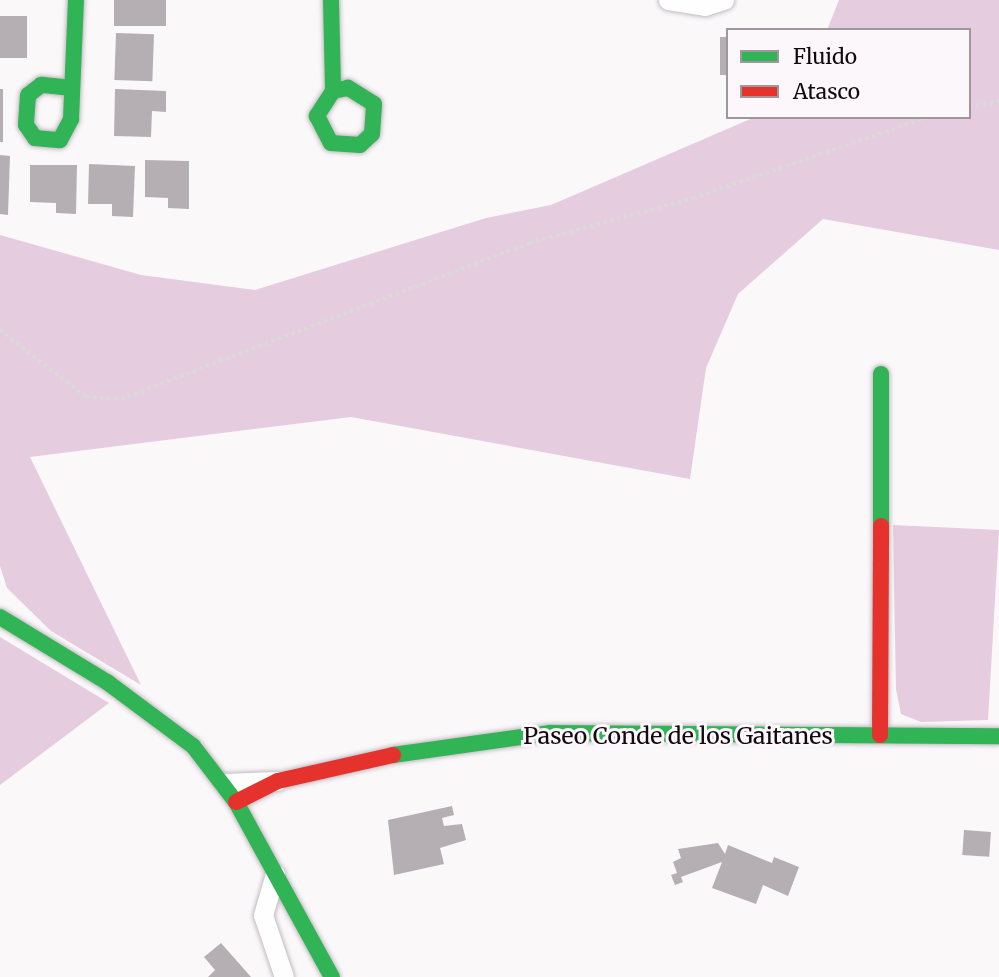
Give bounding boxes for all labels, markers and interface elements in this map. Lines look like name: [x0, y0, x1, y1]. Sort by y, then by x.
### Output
legend: [726, 28, 971, 119]
text: Fluido: [793, 43, 857, 70]
text: Atasco: [793, 78, 860, 105]
street label: Paseo Conde de los Gaitanes: [523, 722, 833, 750]

